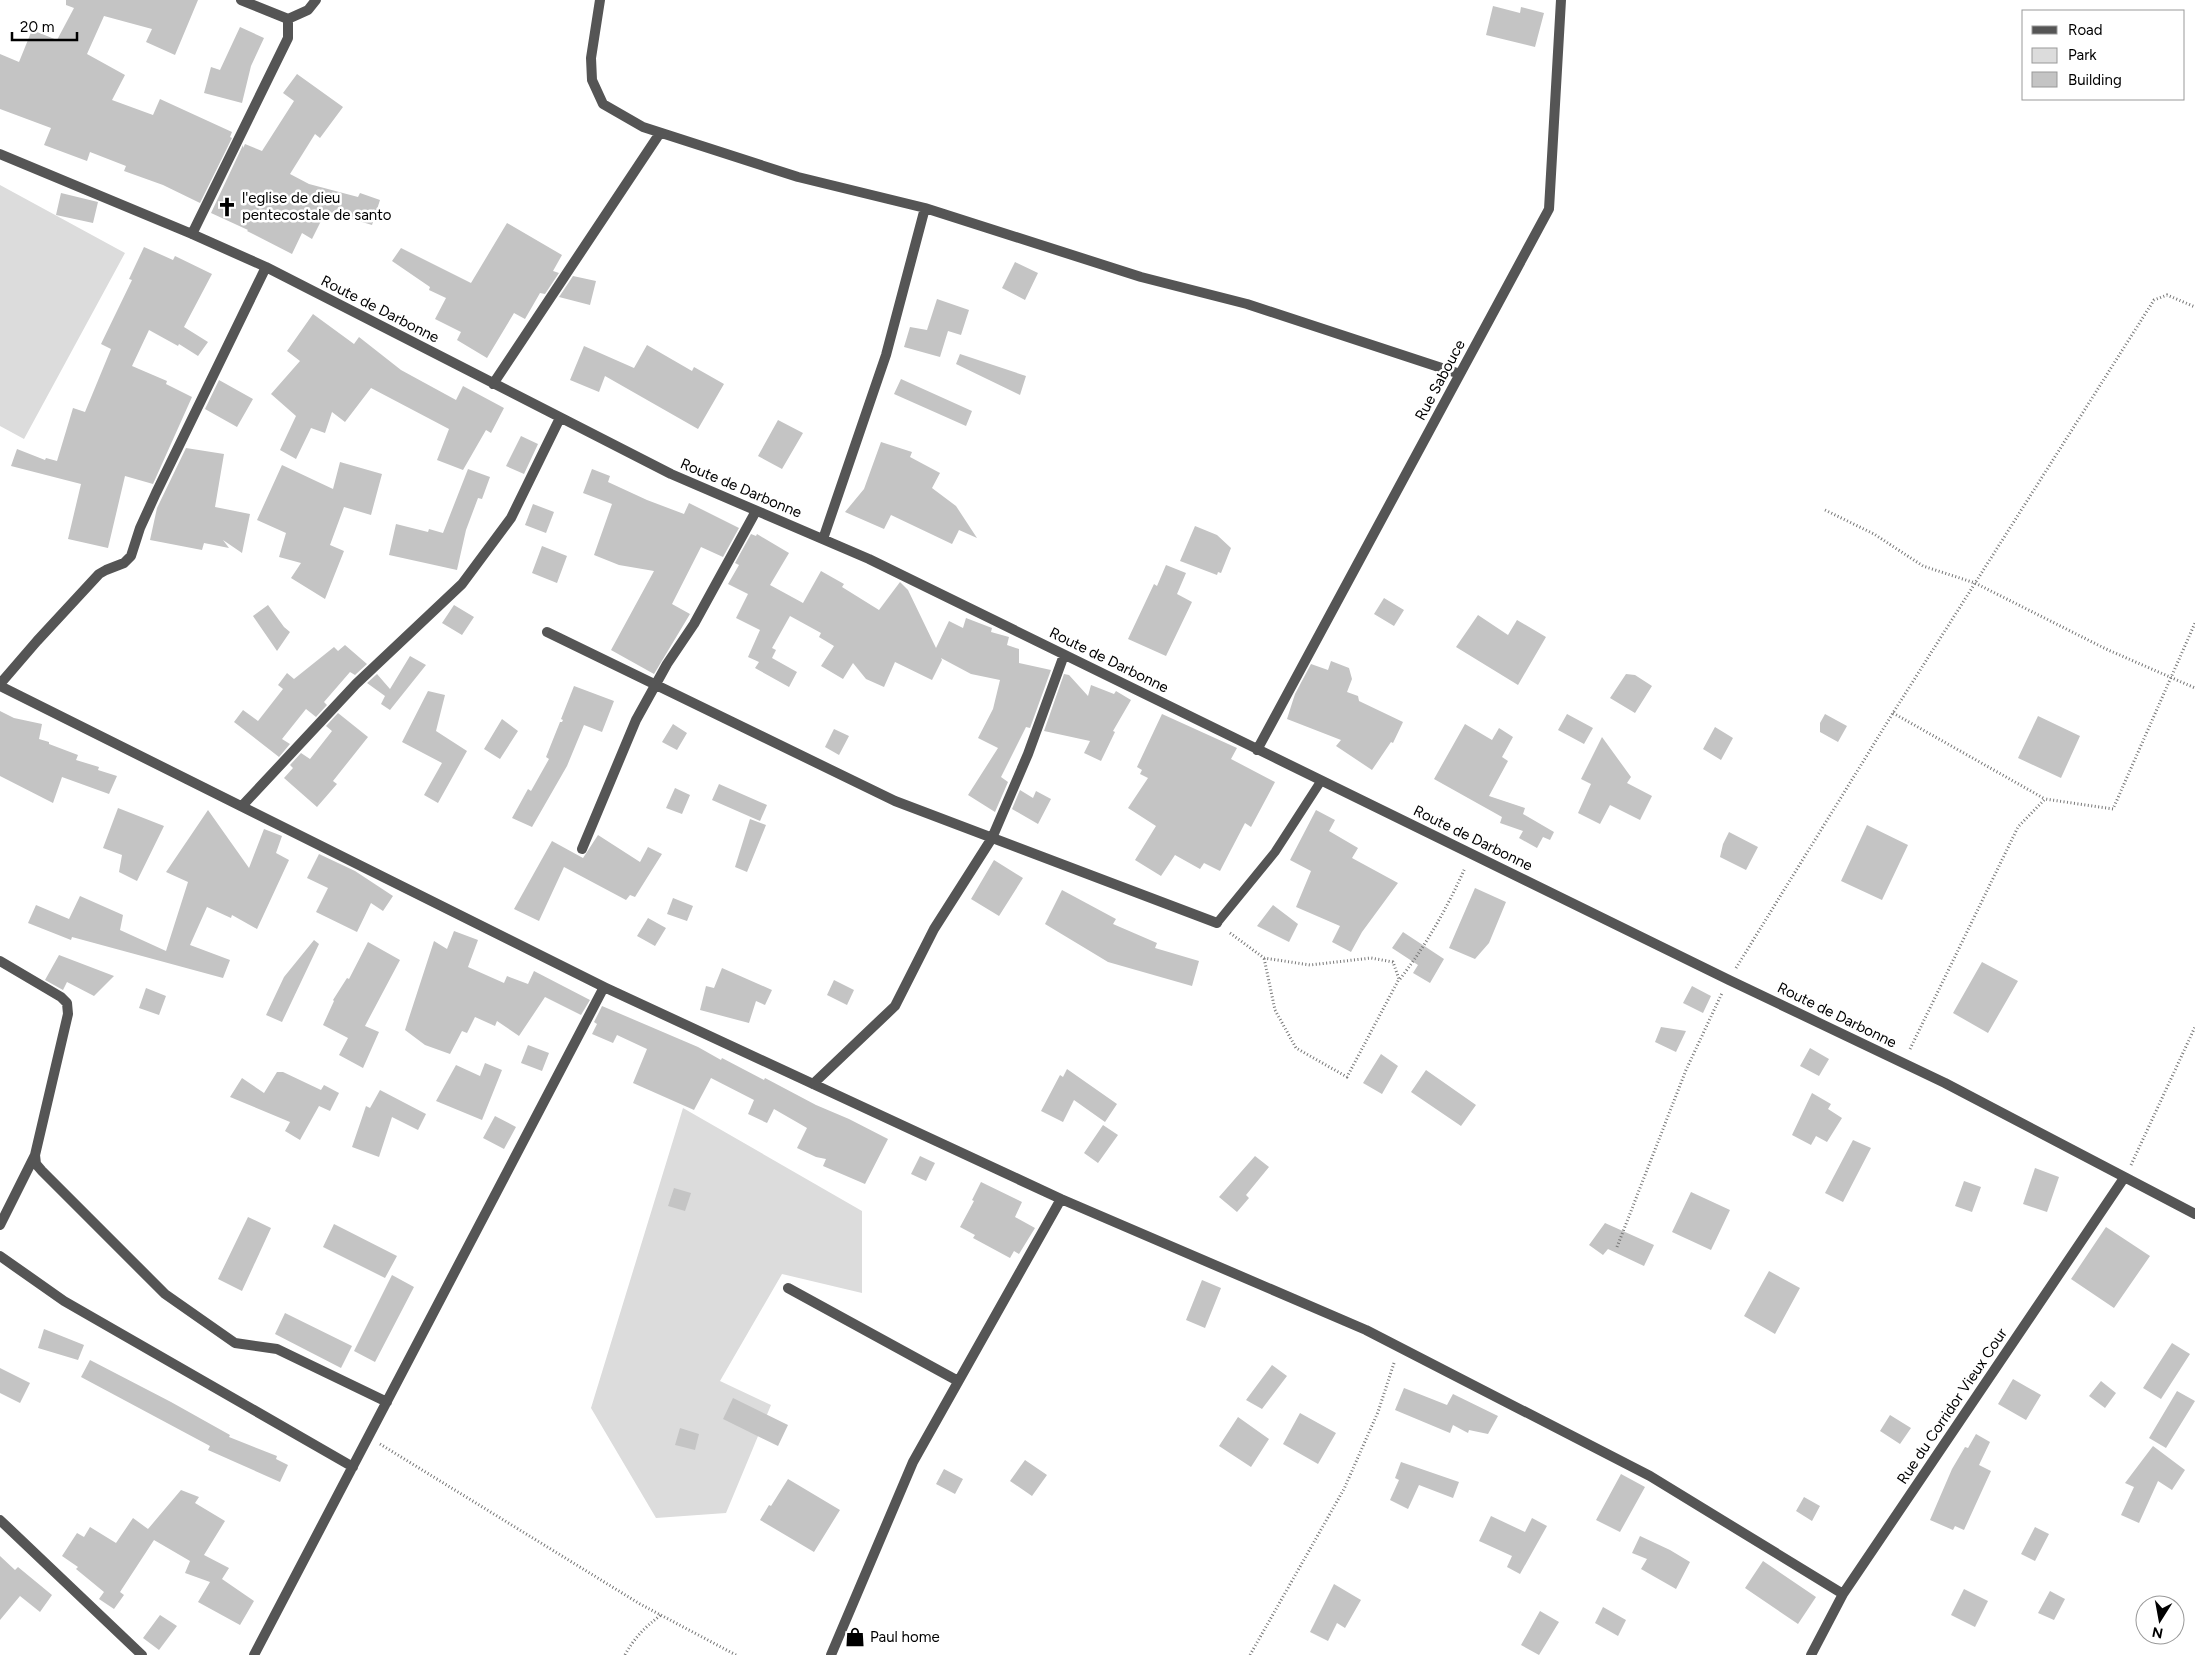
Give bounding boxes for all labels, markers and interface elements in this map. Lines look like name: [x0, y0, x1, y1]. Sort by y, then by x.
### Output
scale bar: [12, 10, 78, 42]
legend: [2022, 10, 2185, 100]
text: 20 m: [20, 18, 54, 36]
text: Road: [2068, 21, 2103, 39]
text: Park: [2068, 46, 2097, 64]
text: Building: [2068, 71, 2122, 89]
place label: l'eglise de dieu pentecostale de santo: [242, 189, 392, 224]
church icon: l'eglise de dieu pentecostale de santo: [216, 196, 238, 218]
street label: Route de Darbonne: [318, 271, 442, 347]
street label: Rue Sabouce: [1411, 337, 1469, 423]
street label: Route de Darbonne: [678, 454, 804, 522]
street label: Route de Darbonne: [1047, 623, 1171, 697]
street label: Route de Darbonne: [1411, 801, 1535, 875]
street label: Route de Darbonne: [1775, 978, 1899, 1052]
street label: Rue du Corridor Vieux Cour: [1893, 1325, 2011, 1487]
north arrow: [2135, 1595, 2185, 1645]
text: N: [2151, 1623, 2165, 1642]
shop icon: Paul home: [844, 1626, 866, 1648]
place label: Paul home: [870, 1628, 940, 1646]

